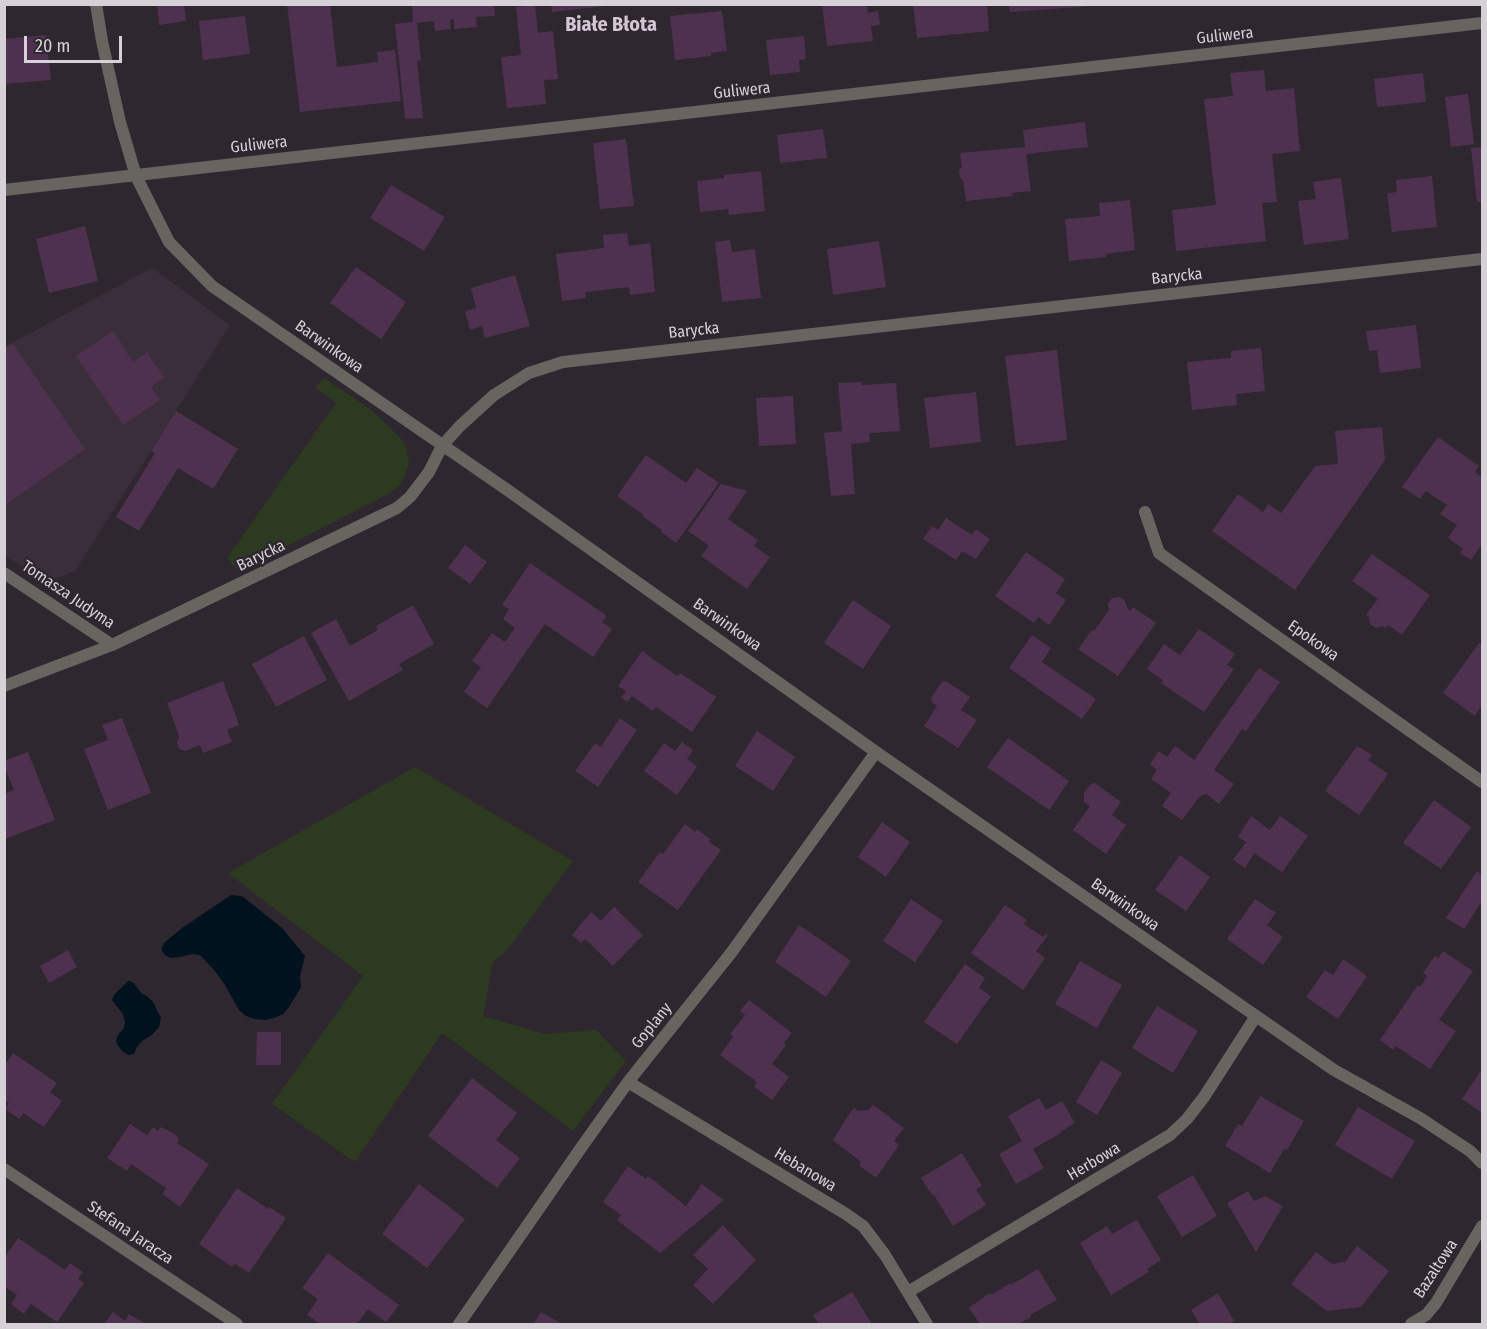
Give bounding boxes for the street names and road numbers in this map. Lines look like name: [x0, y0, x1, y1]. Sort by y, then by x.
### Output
street label: Guliwera: [1196, 23, 1254, 49]
street label: Guliwera: [713, 78, 771, 104]
street label: Guliwera: [230, 132, 288, 158]
street label: Barycka: [1151, 265, 1203, 289]
street label: Barwinkowa: [291, 316, 367, 378]
street label: Barycka: [668, 319, 720, 343]
street label: Barycka: [234, 536, 288, 576]
street label: Tomasza Judyma: [18, 557, 118, 633]
street label: Barwinkowa: [689, 594, 765, 656]
street label: Epokowa: [1284, 616, 1342, 666]
street label: Barwinkowa: [1087, 874, 1163, 936]
street label: Goplany: [628, 999, 676, 1053]
street label: Herbowa: [1064, 1139, 1124, 1185]
street label: Hebanowa: [771, 1144, 839, 1196]
street label: Stefana Jaracza: [84, 1197, 176, 1269]
street label: Bazaltowa: [1410, 1236, 1462, 1302]

